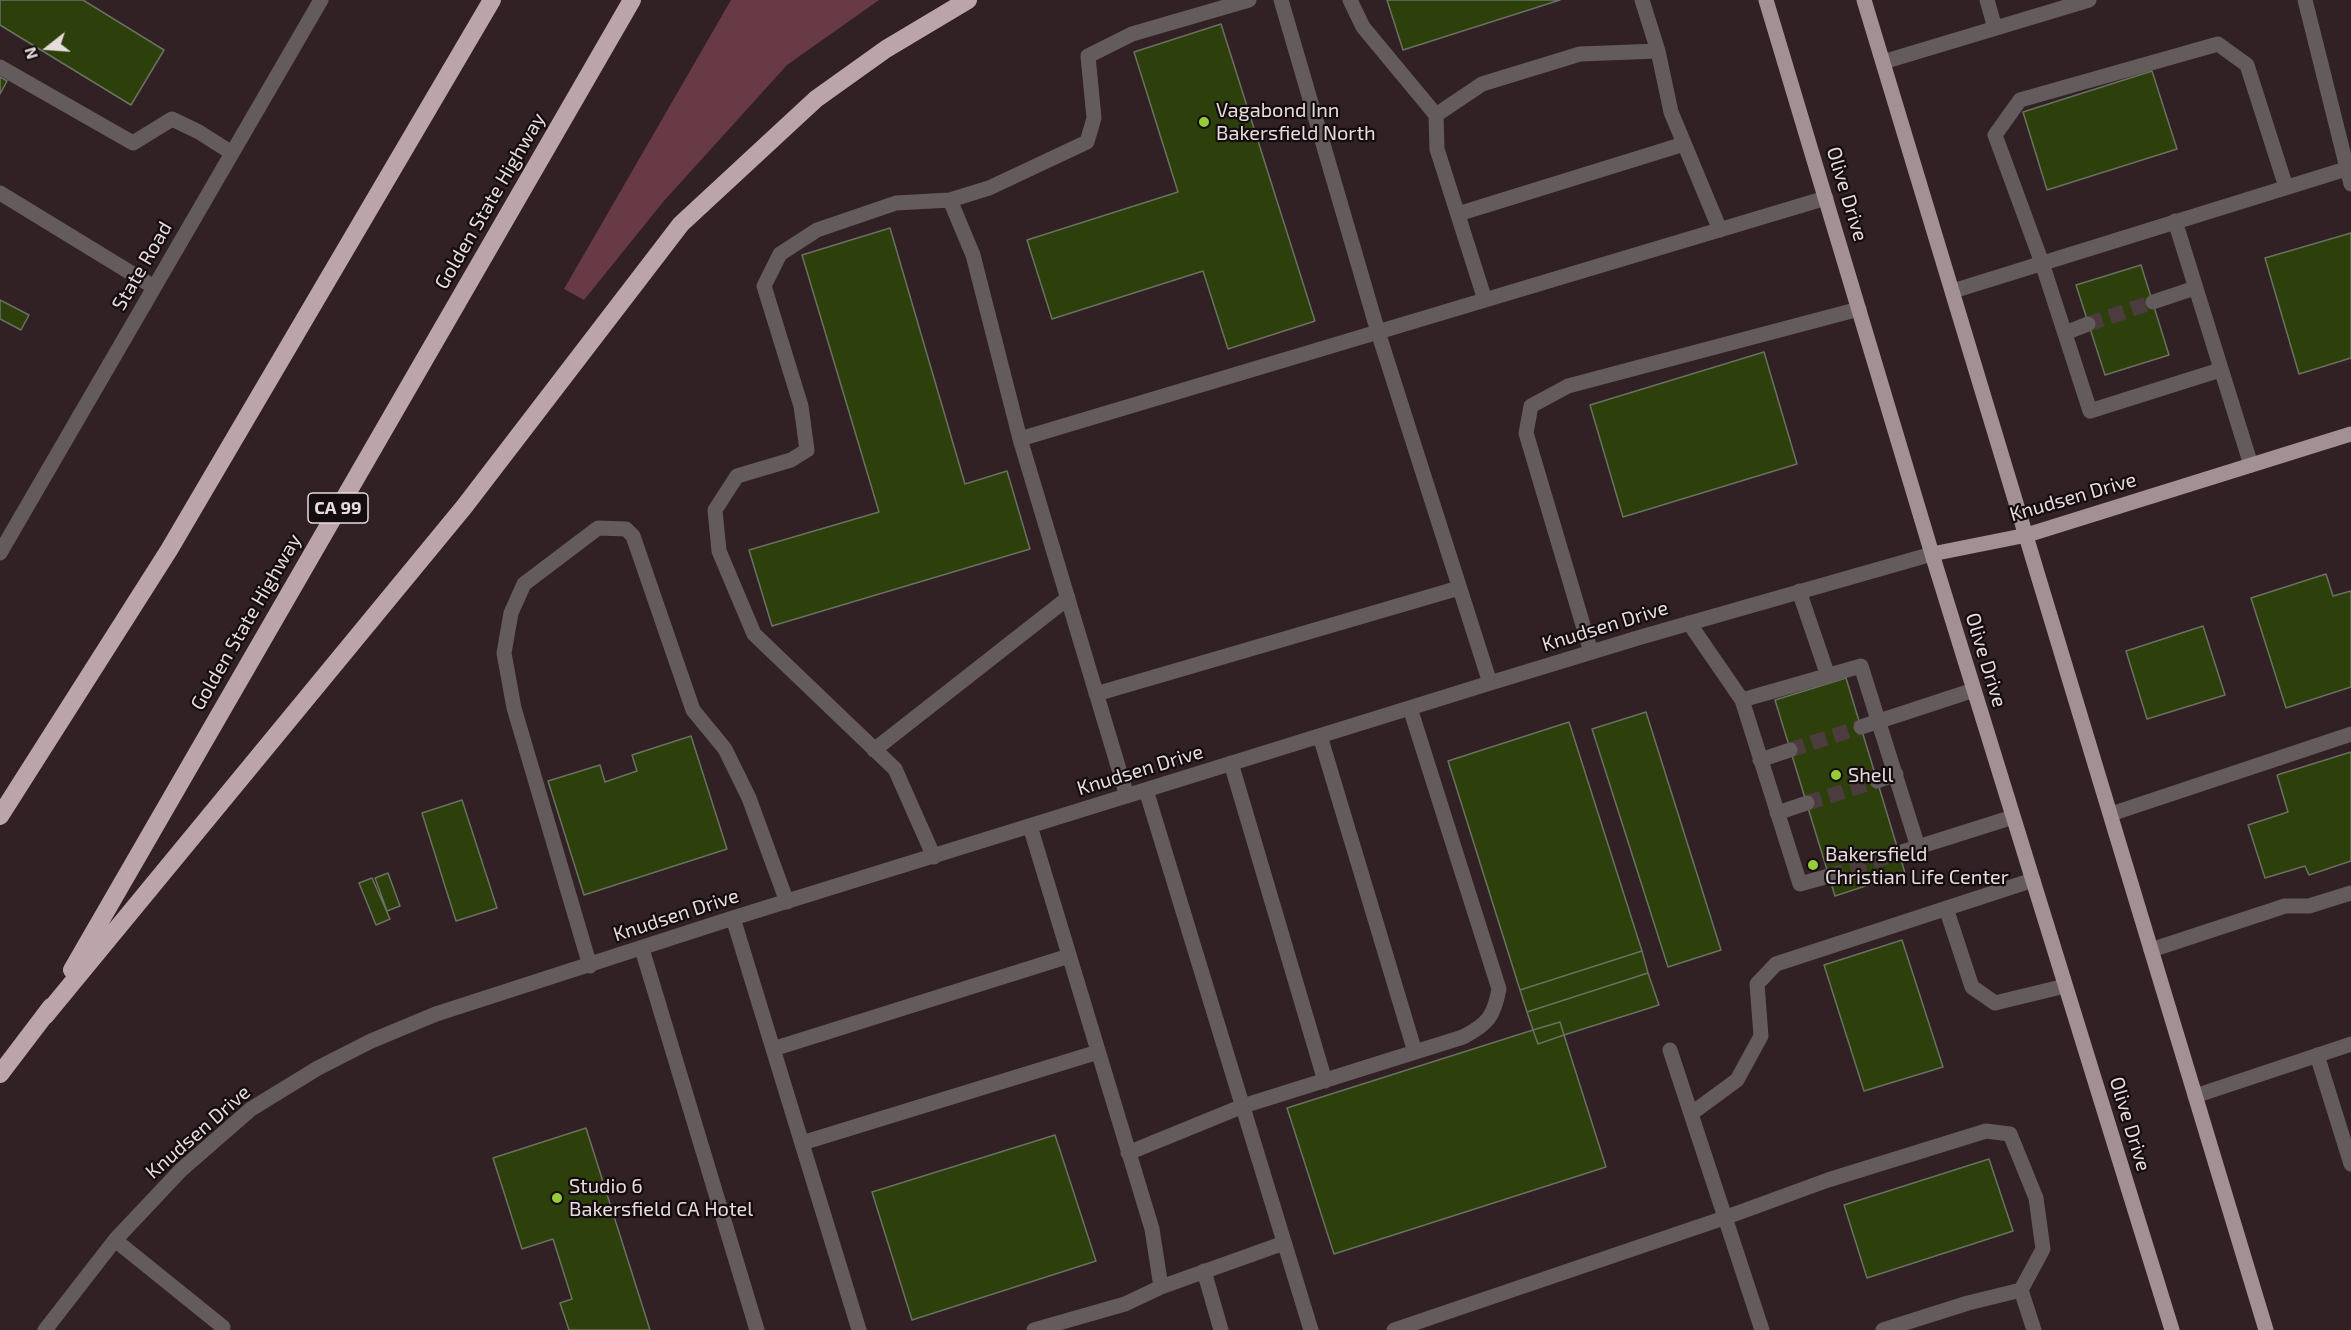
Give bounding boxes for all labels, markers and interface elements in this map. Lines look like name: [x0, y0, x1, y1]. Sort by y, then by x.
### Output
north arrow: [18, 18, 78, 78]
text: N: [20, 45, 41, 62]
place label: Vagabond Inn Bakersfield North: [1216, 98, 1376, 145]
street label: Golden State Highway: [430, 109, 550, 293]
marker: Vagabond Inn Bakersfield North: [1197, 115, 1211, 129]
street label: Olive Drive: [1821, 144, 1873, 244]
street label: State Road: [107, 217, 177, 315]
street label: Knudsen Drive: [2007, 467, 2139, 527]
road number: CA 99: [308, 493, 368, 523]
street label: Golden State Highway: [186, 530, 306, 714]
street label: Knudsen Drive: [1539, 595, 1671, 657]
street label: Olive Drive: [1960, 610, 2012, 710]
street label: Knudsen Drive: [1074, 739, 1206, 801]
place label: Shell: [1848, 763, 1893, 787]
marker: Shell: [1829, 768, 1843, 782]
place label: Bakersfield Christian Life Center: [1825, 842, 2009, 889]
marker: Bakersfield Christian Life Center: [1806, 858, 1820, 872]
street label: Knudsen Drive: [610, 883, 742, 947]
street label: Olive Drive: [2104, 1074, 2156, 1174]
street label: Knudsen Drive: [141, 1080, 255, 1184]
place label: Studio 6 Bakersfield CA Hotel: [569, 1174, 753, 1221]
marker: Studio 6 Bakersfield CA Hotel: [550, 1191, 564, 1205]

